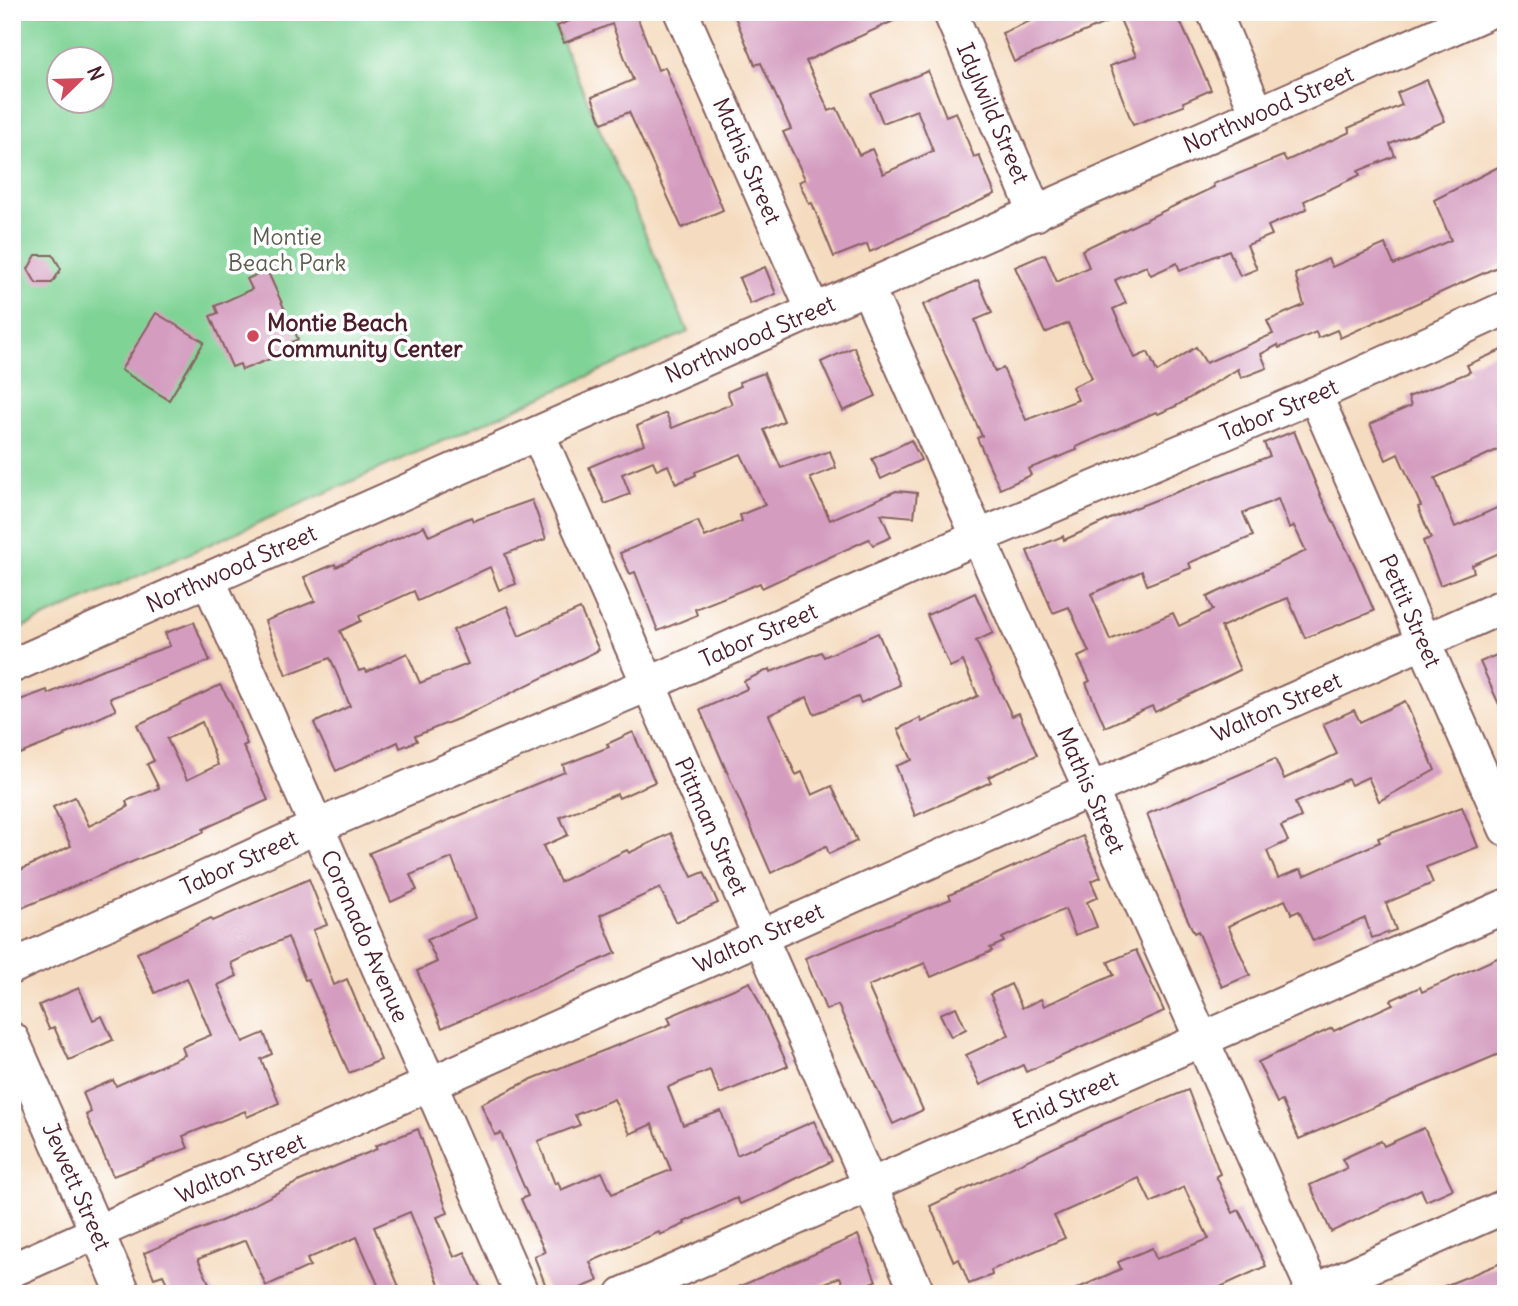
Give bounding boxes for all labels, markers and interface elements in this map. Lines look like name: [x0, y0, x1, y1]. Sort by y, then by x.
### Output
street label: Idylwild Street: [951, 38, 1036, 188]
north arrow: [46, 46, 116, 116]
street label: Northwood Street: [1178, 58, 1358, 159]
text: N: [82, 63, 109, 84]
street label: Mathis Street: [707, 93, 788, 229]
park label: Montie Beach Park: [228, 222, 346, 277]
street label: Northwood Street: [660, 288, 840, 389]
place label: Montie Beach Community Center: [267, 308, 463, 363]
marker: Montie Beach Community Center: [245, 328, 261, 344]
street label: Tabor Street: [1215, 371, 1343, 447]
street label: Northwood Street: [142, 518, 321, 619]
street label: Pettit Street: [1373, 550, 1448, 672]
street label: Tabor Street: [695, 596, 822, 673]
street label: Walton Street: [1207, 665, 1346, 748]
street label: Mathis Street: [1051, 723, 1132, 858]
street label: Pittman Street: [669, 753, 755, 900]
street label: Tabor Street: [176, 822, 302, 901]
street label: Coronado Avenue: [315, 845, 416, 1027]
street label: Walton Street: [689, 896, 828, 979]
street label: Enid Street: [1008, 1063, 1122, 1135]
street label: Jewett Street: [36, 1118, 118, 1255]
street label: Walton Street: [171, 1126, 310, 1209]

